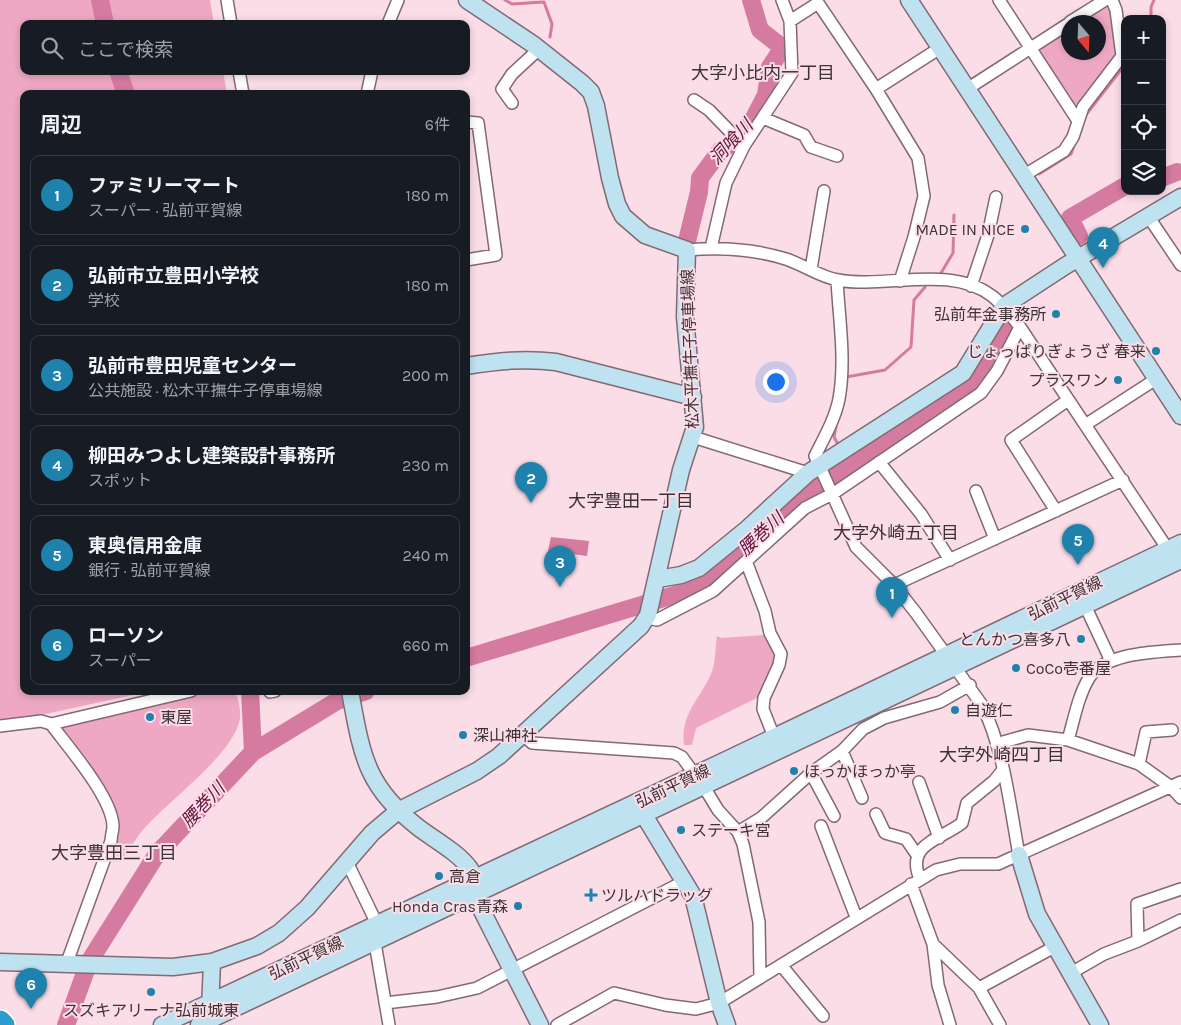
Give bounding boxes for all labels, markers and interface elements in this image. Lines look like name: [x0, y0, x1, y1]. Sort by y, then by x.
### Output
north arrow: [1061, 15, 1106, 60]
map controls: [1121, 15, 1166, 195]
button: +: [1121, 15, 1166, 60]
search box: [20, 20, 470, 75]
icon: search: [38, 34, 66, 62]
text: ここで検索: [78, 39, 173, 61]
button: −: [1121, 60, 1166, 105]
district label: 大字小比内一丁目: [691, 62, 835, 84]
button: locate: [1121, 105, 1166, 150]
text: 周辺: [40, 113, 82, 137]
water label: 洞喰川: [705, 113, 759, 169]
text: 6件: [425, 115, 450, 134]
button: layers: [1121, 150, 1166, 195]
text: ファミリーマート: [88, 175, 240, 197]
text: 1: [54, 186, 60, 205]
text: 180 m: [406, 186, 449, 205]
text: スーパー · 弘前平賀線: [88, 201, 242, 220]
place label: MADE IN NICE: [915, 220, 1015, 239]
marker: MADE IN NICE: [1019, 223, 1031, 235]
pin: 4: [1087, 227, 1119, 268]
text: 弘前市立豊田小学校: [88, 265, 259, 287]
street label: 松木平撫牛子停車場線: [678, 269, 702, 429]
text: 2: [52, 276, 62, 295]
text: 180 m: [406, 276, 449, 295]
text: 学校: [88, 291, 120, 310]
place label: 弘前年金事務所: [934, 305, 1046, 324]
marker: 弘前年金事務所: [1050, 308, 1062, 320]
place label: じょっぱりぎょうざ 春来: [967, 342, 1146, 361]
marker: じょっぱりぎょうざ 春来: [1150, 345, 1162, 357]
text: 弘前市豊田児童センター: [88, 355, 297, 377]
text: 3: [52, 366, 62, 385]
text: 200 m: [402, 366, 449, 385]
your location: [763, 369, 789, 395]
place label: プラスワン: [1028, 371, 1108, 390]
marker: プラスワン: [1112, 374, 1124, 386]
text: 公共施設 · 松木平撫牛子停車場線: [88, 381, 322, 400]
text: 柳田みつよし建築設計事務所: [88, 445, 335, 467]
text: 4: [52, 456, 62, 475]
text: 230 m: [402, 456, 449, 475]
pin: 2: [515, 462, 547, 503]
text: スポット: [88, 471, 152, 490]
district label: 大字豊田一丁目: [568, 490, 694, 512]
water label: 腰巻川: [734, 506, 790, 560]
district label: 大字外崎五丁目: [833, 522, 959, 544]
pin: 5: [1062, 524, 1094, 565]
text: 東奥信用金庫: [88, 535, 202, 557]
text: 5: [52, 546, 62, 565]
text: 240 m: [403, 546, 449, 565]
pin: 3: [544, 546, 576, 587]
text: 銀行 · 弘前平賀線: [88, 561, 210, 580]
street label: 弘前平賀線: [1025, 572, 1105, 624]
pin: 1: [876, 577, 908, 618]
text: ローソン: [88, 625, 164, 647]
place label: とんかつ喜多八: [959, 630, 1071, 649]
marker: とんかつ喜多八: [1075, 633, 1087, 645]
text: 6: [52, 636, 62, 655]
text: 660 m: [402, 636, 449, 655]
text: スーパー: [88, 651, 152, 670]
place label: CoCo壱番屋: [1026, 659, 1111, 678]
marker: CoCo壱番屋: [1010, 662, 1022, 674]
place label: 自遊仁: [965, 701, 1013, 720]
marker: 自遊仁: [949, 704, 961, 716]
place label: 東屋: [160, 708, 192, 727]
marker: 東屋: [144, 711, 156, 723]
place label: 深山神社: [473, 726, 537, 745]
marker: 深山神社: [457, 729, 469, 741]
district label: 大字外崎四丁目: [939, 744, 1065, 766]
street label: 弘前平賀線: [633, 760, 713, 812]
place label: ほっかほっか亭: [804, 762, 916, 781]
marker: ほっかほっか亭: [788, 765, 800, 777]
water label: 腰巻川: [177, 776, 231, 832]
place label: ステーキ宮: [691, 821, 771, 840]
marker: ステーキ宮: [675, 824, 687, 836]
district label: 大字豊田三丁目: [51, 842, 177, 864]
place label: 高倉: [449, 867, 481, 886]
marker: 高倉: [433, 870, 445, 882]
place label: ツルハドラッグ: [601, 886, 713, 905]
marker: ツルハドラッグ: [585, 889, 597, 901]
place label: Honda Cras青森: [392, 897, 508, 916]
marker: Honda Cras青森: [512, 900, 524, 912]
street label: 弘前平賀線: [266, 932, 346, 984]
pin: 6: [15, 968, 47, 1009]
marker: スズキアリーナ弘前城東: [145, 986, 157, 998]
place label: スズキアリーナ弘前城東: [63, 1001, 239, 1020]

